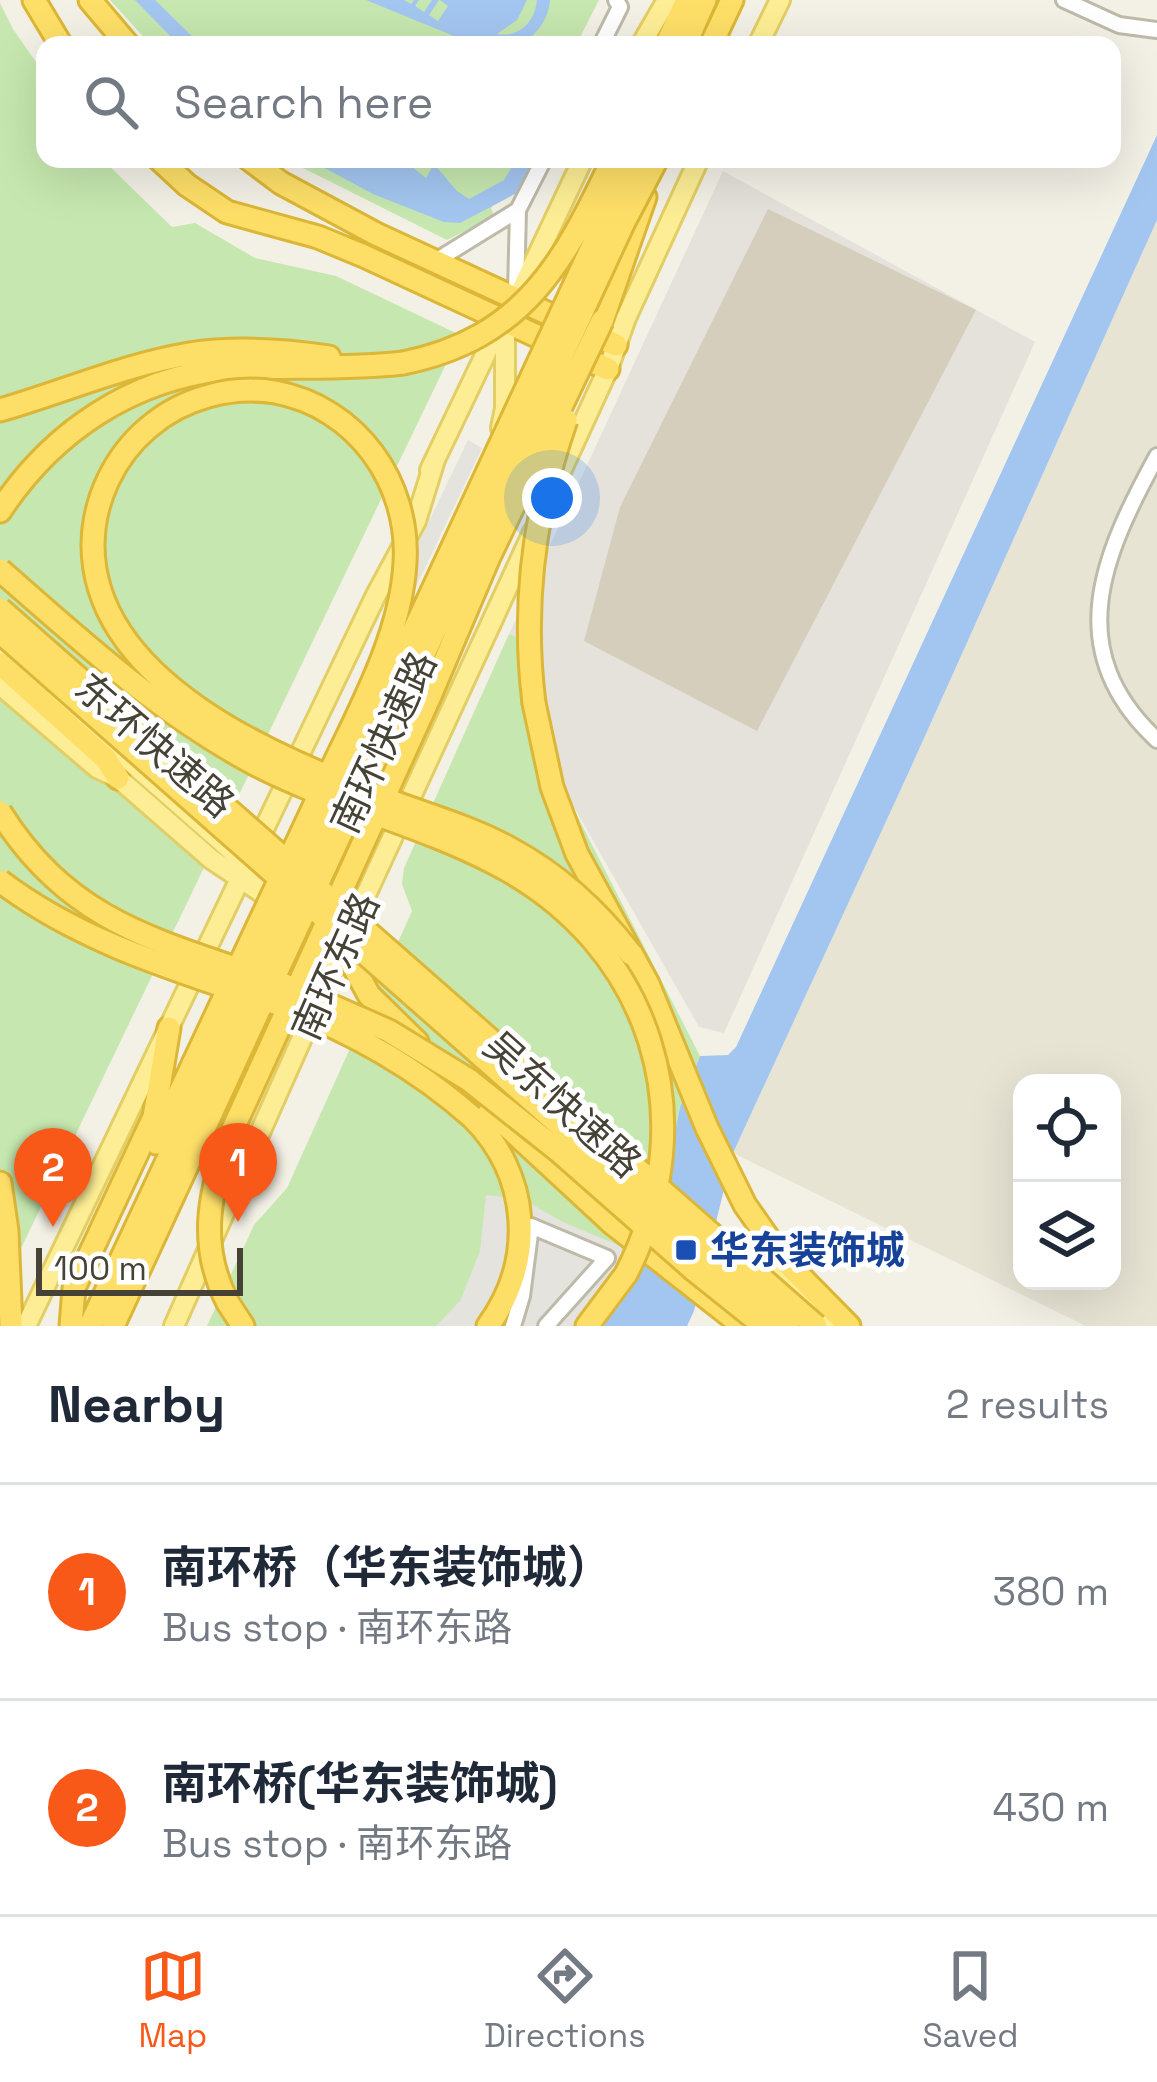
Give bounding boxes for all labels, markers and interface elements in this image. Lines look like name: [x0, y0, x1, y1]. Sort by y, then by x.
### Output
search box: [36, 36, 1121, 168]
icon: search: [78, 69, 144, 135]
text: Search here: [174, 74, 433, 131]
your location: [522, 468, 582, 528]
street label: 南环快速路: [320, 643, 447, 841]
street label: 东环快速路: [65, 663, 244, 828]
street label: 南环东路: [281, 885, 390, 1047]
street label: 吴东快速路: [474, 1021, 652, 1188]
map controls: [1013, 1074, 1121, 1290]
button: locate: [1013, 1074, 1121, 1182]
pin: 1: [199, 1123, 277, 1222]
pin: 2: [14, 1128, 92, 1227]
button: layers: [1013, 1182, 1121, 1290]
place label: 华东装饰城: [710, 1226, 905, 1275]
marker: 华东装饰城: [673, 1237, 699, 1263]
scale bar: [36, 1242, 243, 1295]
text: 100 m: [54, 1248, 147, 1290]
text: Nearby: [48, 1372, 225, 1437]
text: 2 results: [946, 1380, 1109, 1429]
text: 南环桥（华东装饰城）: [162, 1539, 612, 1596]
text: 1: [78, 1567, 96, 1616]
text: 380 m: [993, 1567, 1109, 1616]
text: Bus stop · 南环东路: [162, 1603, 512, 1652]
text: 南环桥(华东装饰城): [162, 1755, 557, 1812]
text: 2: [75, 1783, 99, 1832]
text: 430 m: [993, 1783, 1109, 1832]
text: Bus stop · 南环东路: [162, 1819, 512, 1868]
tab: Map: [138, 1943, 207, 2057]
tab: Directions: [484, 1943, 646, 2057]
tab: Saved: [922, 1943, 1019, 2057]

